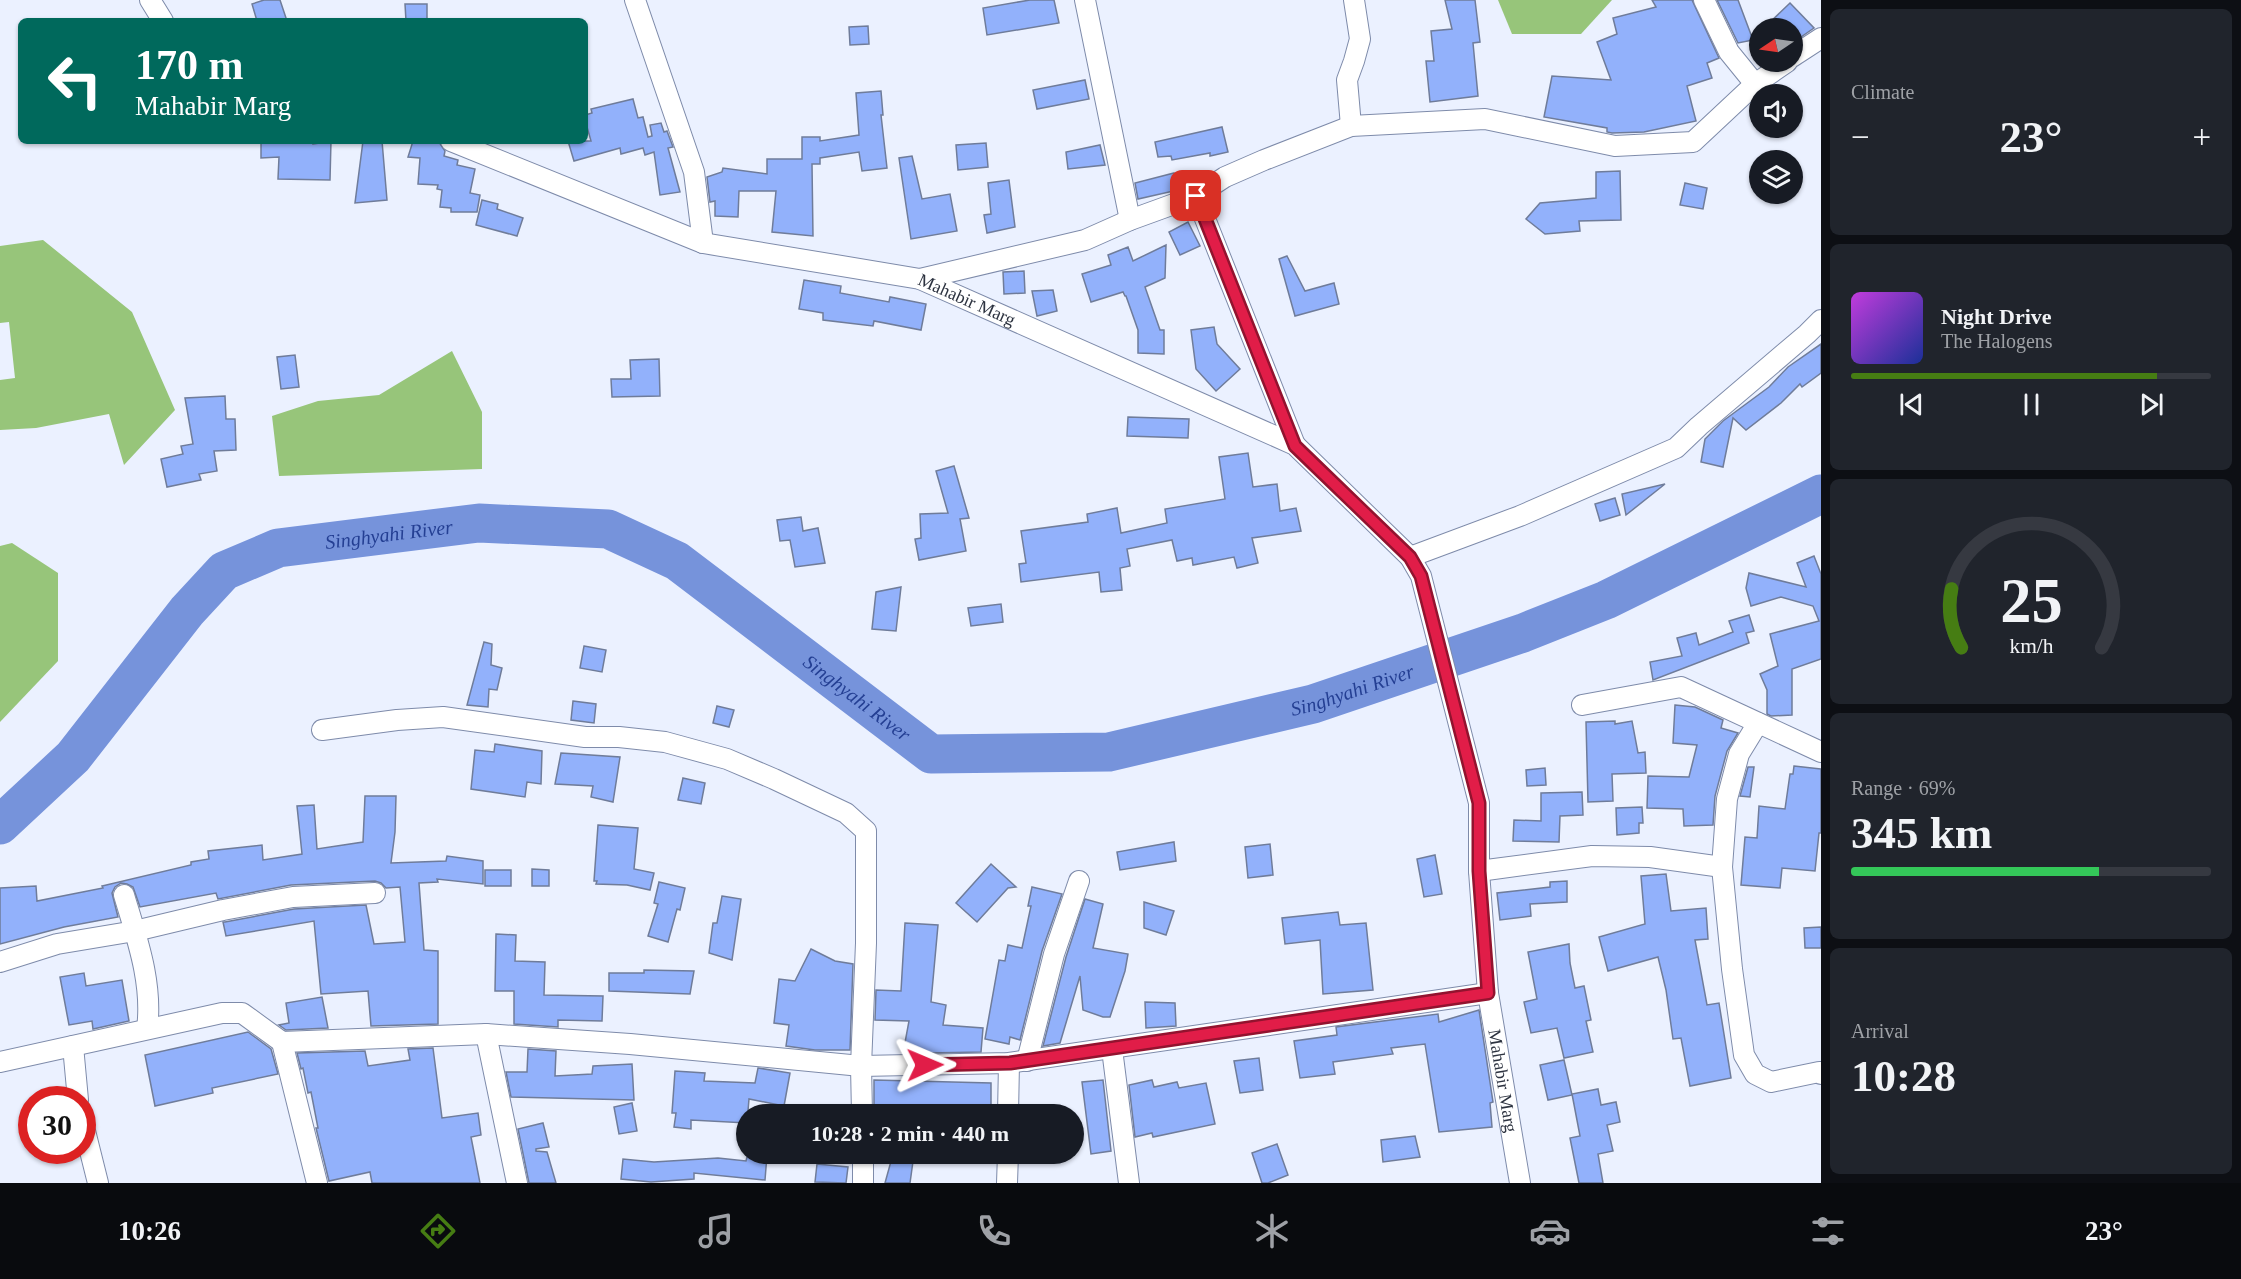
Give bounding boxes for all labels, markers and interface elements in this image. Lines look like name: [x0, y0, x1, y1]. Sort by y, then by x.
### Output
north arrow: [1749, 18, 1803, 72]
map controls: [1749, 18, 1803, 204]
icon: left: [36, 42, 114, 120]
text: 170 m: [135, 42, 244, 88]
text: Climate: [1851, 81, 1914, 103]
button: sound: [1749, 84, 1803, 138]
text: Mahabir Marg: [135, 91, 291, 121]
text: 23°: [2000, 112, 2063, 162]
text: −: [1851, 119, 1870, 155]
text: +: [2192, 119, 2211, 155]
button: layers: [1749, 150, 1803, 204]
pin: [1170, 170, 1221, 221]
icon: arrive: [1179, 179, 1212, 212]
street label: Mahabir Marg: [915, 269, 1018, 330]
text: Night Drive: [1941, 304, 2052, 329]
text: The Halogens: [1941, 330, 2053, 352]
icon: previous: [1895, 388, 1928, 421]
icon: pause: [2015, 388, 2048, 421]
icon: next: [2135, 388, 2168, 421]
water label: Singhyahi River: [324, 515, 454, 553]
text: 25: [2000, 567, 2062, 636]
text: km/h: [2009, 635, 2053, 659]
water label: Singhyahi River: [799, 650, 915, 745]
water label: Singhyahi River: [1288, 660, 1417, 720]
text: Range · 69%: [1851, 777, 1955, 799]
text: 345 km: [1851, 808, 1992, 858]
text: Arrival: [1851, 1020, 1909, 1042]
street label: Mahabir Marg: [1484, 1028, 1521, 1134]
position arrow: [893, 1033, 957, 1097]
text: 10:28: [1851, 1051, 1956, 1101]
speed limit sign: 30: [18, 1086, 96, 1164]
text: 10:28 · 2 min · 440 m: [811, 1121, 1009, 1146]
icon: directions: [417, 1210, 459, 1252]
icon: music: [695, 1210, 737, 1252]
icon: phone: [973, 1210, 1015, 1252]
icon: climate: [1251, 1210, 1293, 1252]
icon: car: [1529, 1210, 1571, 1252]
icon: filters: [1807, 1210, 1849, 1252]
text: 10:26: [118, 1216, 181, 1246]
text: 23°: [2085, 1216, 2123, 1246]

